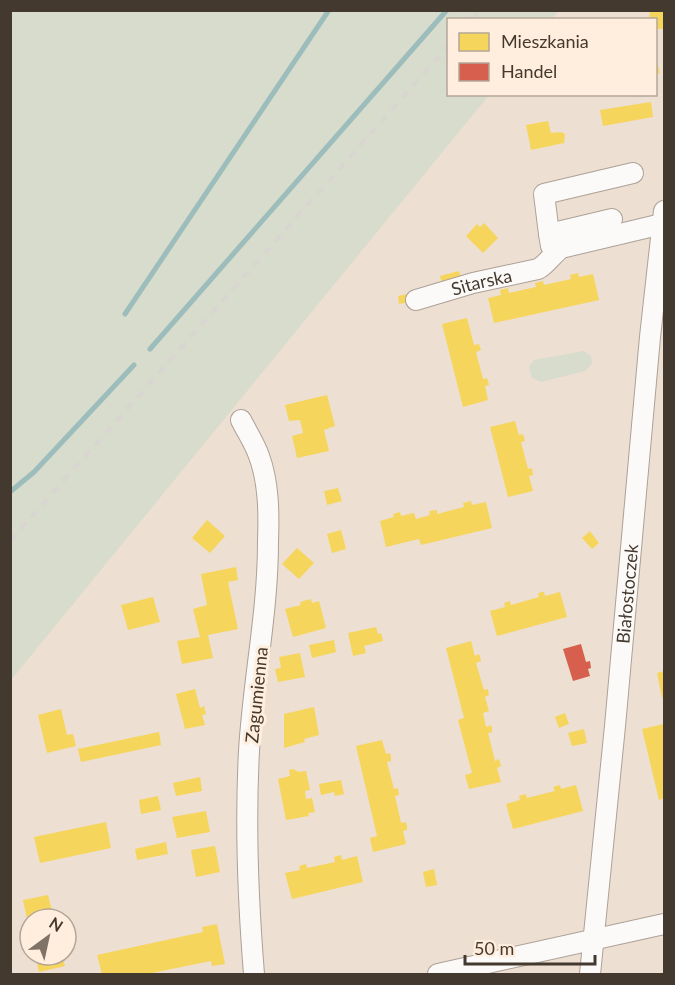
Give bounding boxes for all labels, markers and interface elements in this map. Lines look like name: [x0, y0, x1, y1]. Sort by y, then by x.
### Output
legend: [447, 18, 657, 96]
text: Mieszkania: [501, 30, 589, 52]
text: Handel: [501, 60, 557, 82]
street label: Sitarska: [448, 264, 514, 300]
street label: Białostoczek: [611, 542, 642, 645]
street label: Zagumienna: [240, 646, 272, 744]
north arrow: [18, 907, 78, 967]
text: N: [46, 913, 67, 935]
scale bar: [465, 928, 596, 966]
text: 50 m: [474, 937, 514, 959]

